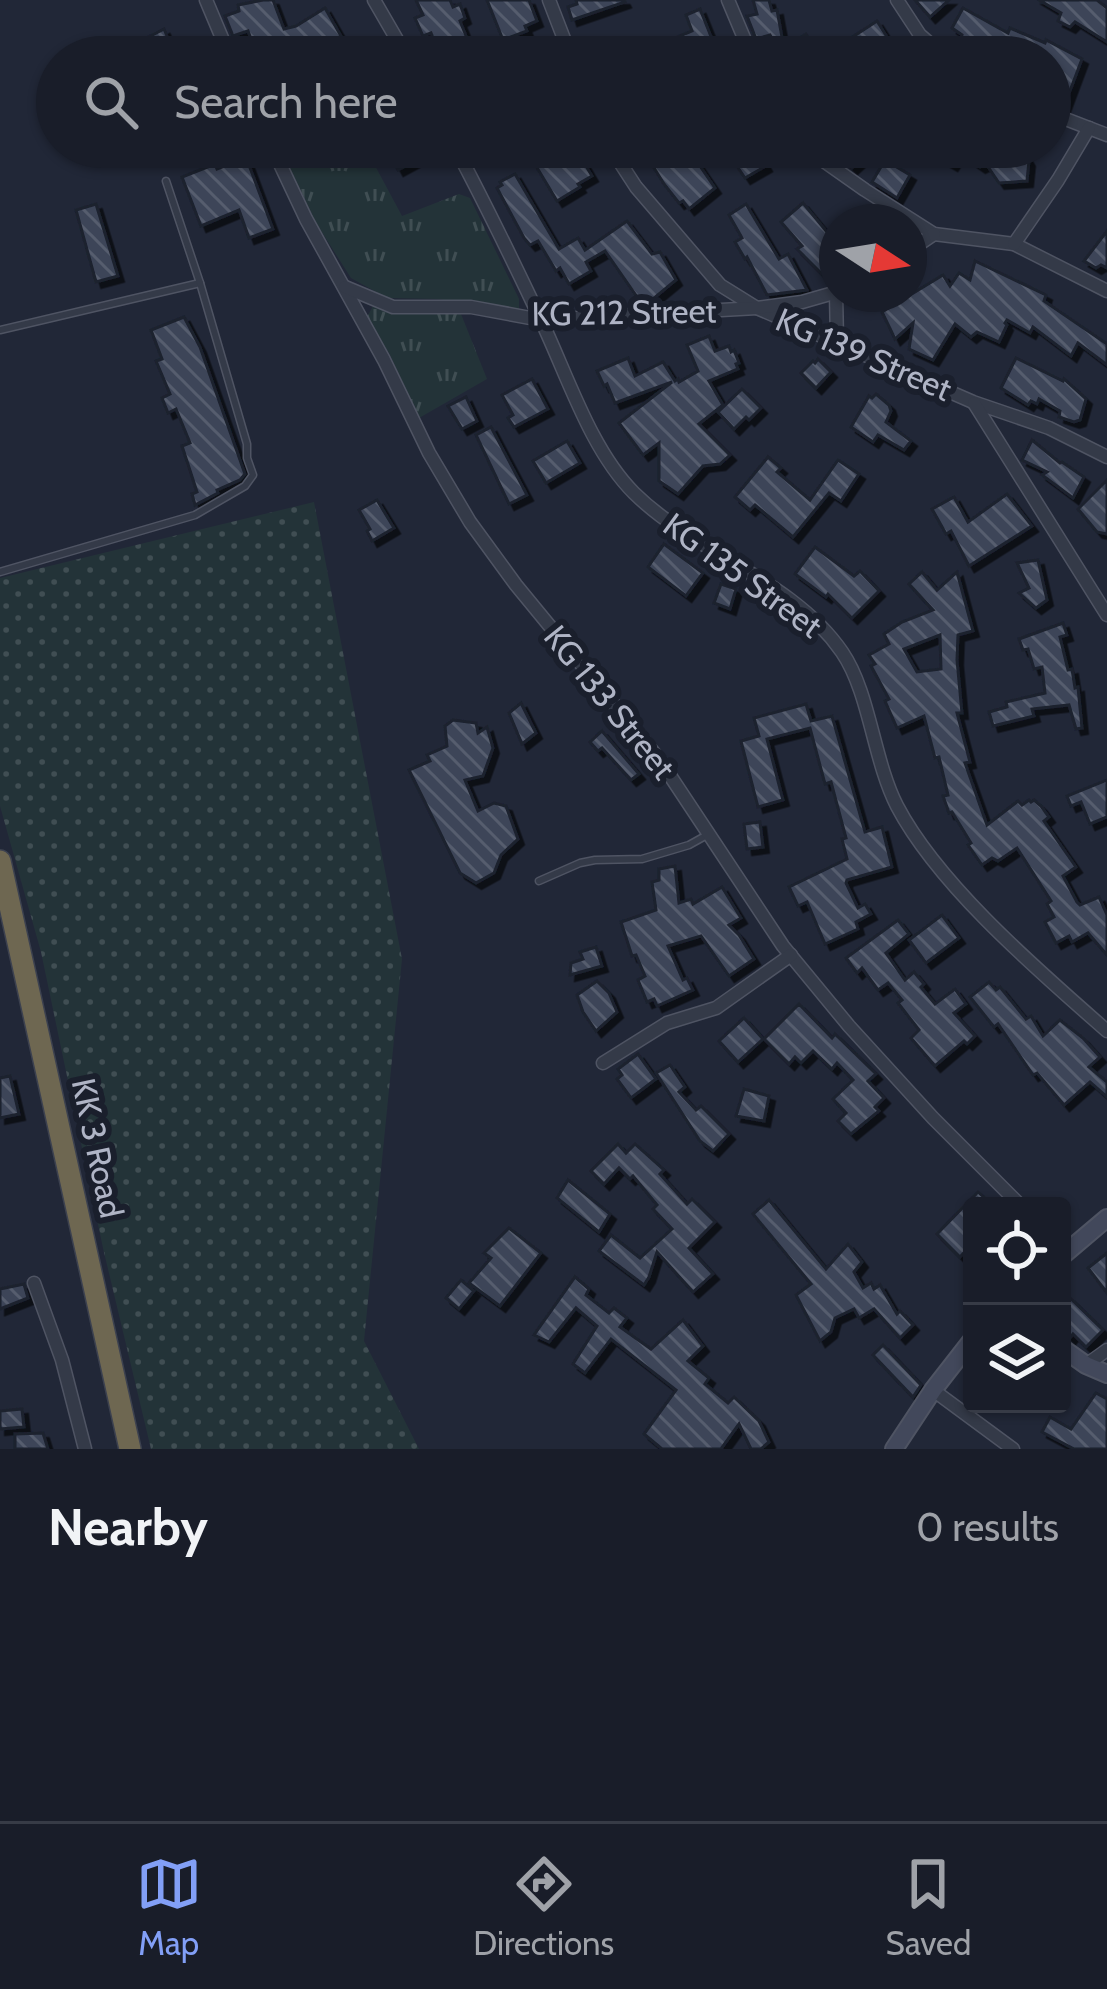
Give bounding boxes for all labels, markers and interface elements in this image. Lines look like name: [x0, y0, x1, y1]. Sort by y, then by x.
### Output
search box: [36, 36, 1071, 168]
icon: search: [78, 69, 144, 135]
text: Search here: [174, 75, 398, 129]
north arrow: [819, 204, 927, 312]
street label: KG 212 Street: [531, 290, 717, 334]
street label: KG 139 Street: [770, 299, 958, 409]
street label: KG 135 Street: [656, 504, 830, 646]
street label: KG 133 Street: [536, 617, 684, 787]
street label: KK 3 Road: [64, 1075, 132, 1221]
map controls: [963, 1197, 1071, 1413]
button: locate: [963, 1197, 1071, 1305]
button: layers: [963, 1305, 1071, 1413]
text: Nearby: [48, 1496, 208, 1558]
text: 0 results: [916, 1503, 1059, 1551]
tab: Map: [136, 1851, 202, 1963]
tab: Directions: [473, 1851, 614, 1963]
tab: Saved: [886, 1851, 971, 1963]

